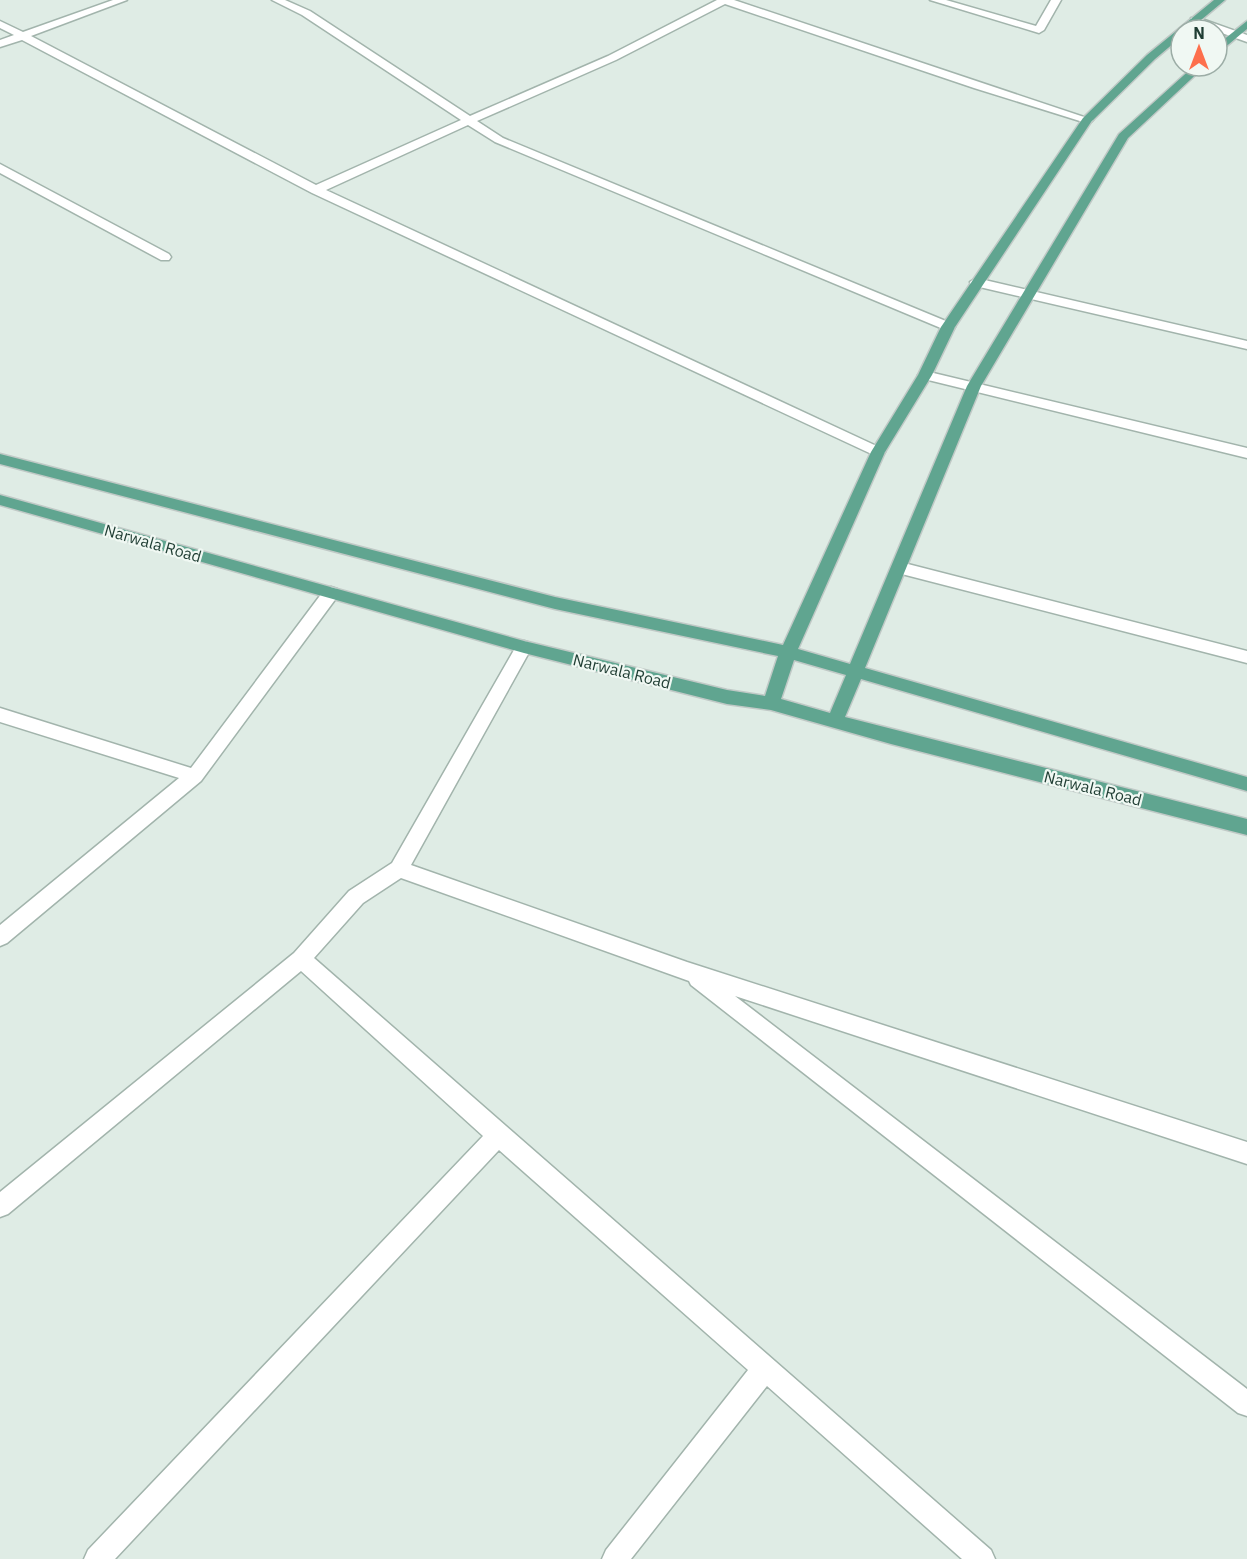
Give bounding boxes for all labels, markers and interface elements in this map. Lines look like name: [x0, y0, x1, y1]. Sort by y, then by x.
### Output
north arrow: [1169, 18, 1229, 78]
text: N: [1193, 23, 1205, 43]
street label: Narwala Road: [102, 520, 204, 566]
street label: Narwala Road: [571, 649, 673, 693]
street label: Narwala Road: [1042, 766, 1144, 810]

